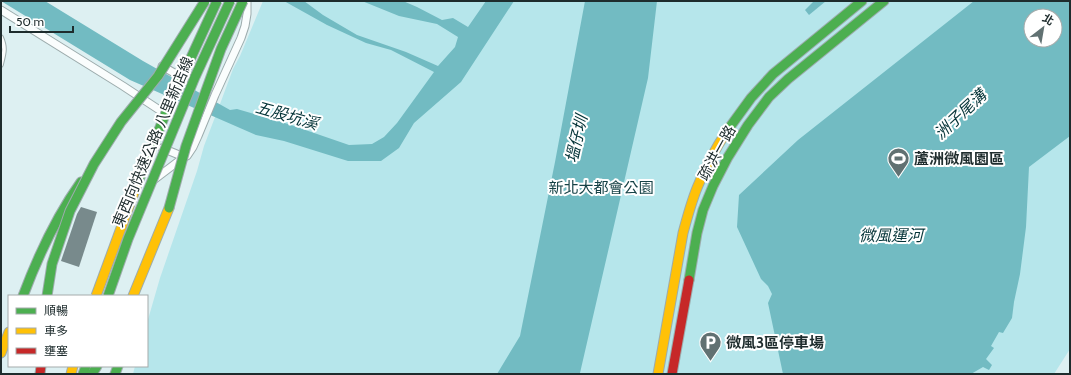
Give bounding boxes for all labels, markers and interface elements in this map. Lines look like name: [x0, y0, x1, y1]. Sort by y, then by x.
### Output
scale bar: [10, 8, 73, 34]
north arrow: [1023, 8, 1063, 48]
text: 北: [1040, 11, 1056, 28]
text: 50 m: [16, 14, 44, 29]
street label: 東西向快速公路 八里新店線: [109, 54, 197, 230]
water label: 洲子尾溝: [930, 84, 992, 143]
water label: 五股坑溪: [253, 98, 322, 134]
water label: 塭仔圳: [562, 112, 592, 165]
street label: 疏洪一路: [695, 122, 739, 184]
sports icon: 蘆洲微風園區: [886, 146, 912, 179]
place label: 蘆洲微風園區: [914, 150, 1004, 168]
park label: 新北大都會公園: [548, 179, 654, 197]
water label: 微風運河: [859, 226, 926, 245]
legend: [8, 295, 148, 367]
text: 順暢: [44, 303, 68, 318]
text: 車多: [44, 323, 68, 338]
parking icon: 微風3區停車場: [698, 330, 724, 363]
place label: 微風3區停車場: [726, 334, 824, 352]
text: 壅塞: [44, 343, 68, 358]

